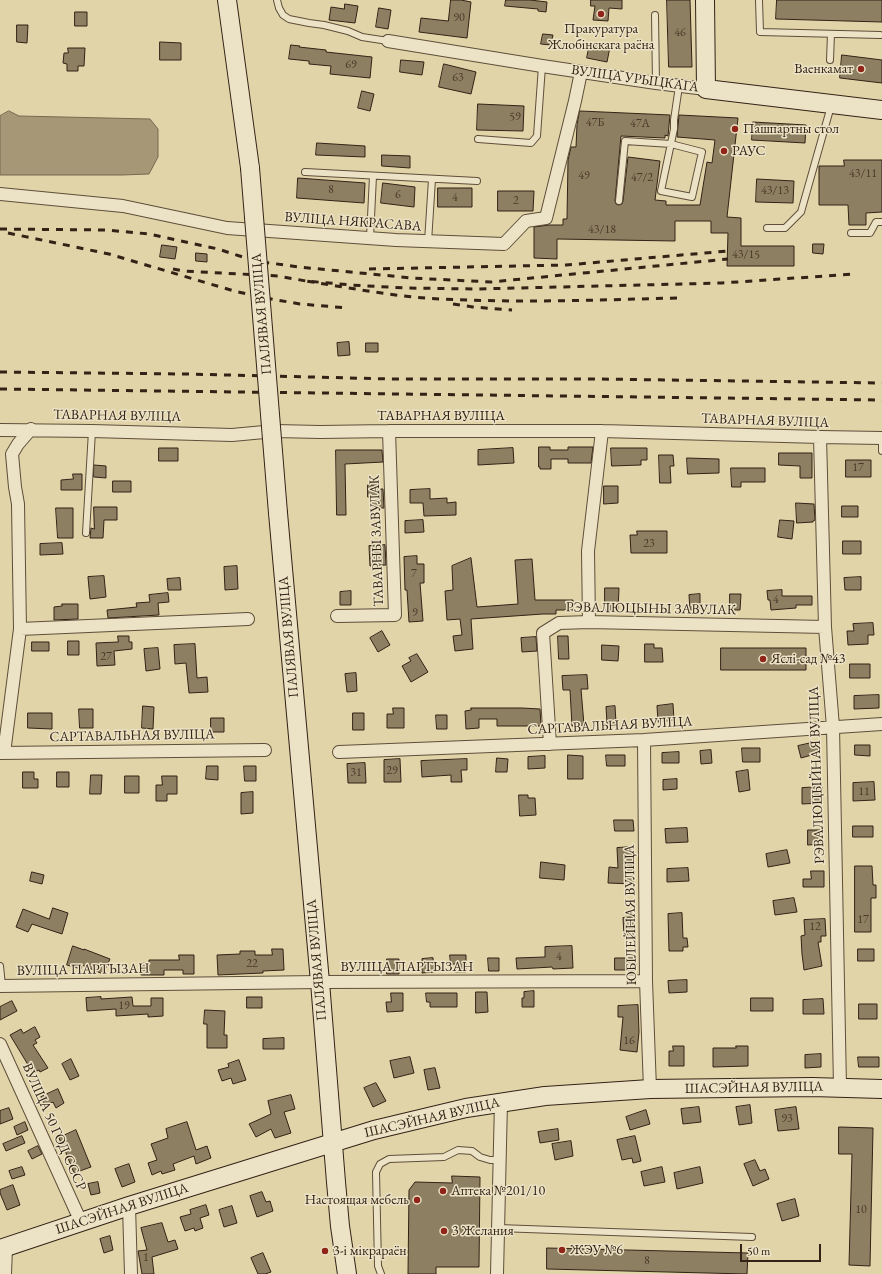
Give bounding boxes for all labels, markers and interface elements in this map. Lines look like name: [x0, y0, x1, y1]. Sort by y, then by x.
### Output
marker: Пракуратура Жлобінскага раёна: [596, 9, 606, 19]
house number: 90: [453, 11, 465, 25]
place label: Пракуратура Жлобінскага раёна: [548, 21, 654, 54]
house number: 46: [674, 26, 686, 40]
house number: 69: [345, 58, 357, 72]
place label: Ваенкамат: [794, 61, 853, 77]
street label: ВУЛІЦА УРЫЦКАГА: [570, 62, 700, 96]
marker: Ваенкамат: [856, 64, 866, 74]
house number: 63: [452, 71, 464, 85]
house number: 59: [509, 110, 521, 124]
house number: 47Б: [586, 116, 604, 130]
house number: 47А: [630, 117, 650, 131]
place label: Пашпартны стол: [743, 121, 839, 137]
marker: Пашпартны стол: [730, 124, 740, 134]
place label: РАУС: [732, 143, 766, 159]
marker: РАУС: [719, 146, 729, 156]
house number: 43/11: [849, 167, 877, 181]
house number: 49: [578, 169, 590, 183]
house number: 47/2: [631, 171, 653, 185]
house number: 8: [328, 183, 334, 197]
house number: 43/13: [761, 184, 789, 198]
house number: 6: [395, 188, 401, 202]
house number: 4: [452, 191, 458, 205]
house number: 2: [513, 194, 519, 208]
street label: ВУЛІЦА НЯКРАСАВА: [284, 209, 422, 235]
house number: 43/18: [588, 223, 616, 237]
house number: 43/15: [732, 248, 760, 262]
street label: ПАЛЯВАЯ ВУЛІЦА: [248, 253, 276, 375]
street label: ТАВАРНАЯ ВУЛІЦА: [53, 406, 181, 426]
street label: ТАВАРНАЯ ВУЛІЦА: [377, 408, 505, 424]
street label: ТАВАРНАЯ ВУЛІЦА: [701, 410, 829, 432]
house number: 17: [852, 461, 864, 475]
street label: ТАВАРНЫ ЗАВУЛАК: [366, 475, 388, 607]
house number: 23: [643, 537, 655, 551]
house number: 7: [411, 567, 417, 581]
street label: ПАЛЯВАЯ ВУЛІЦА: [275, 576, 303, 698]
house number: 4: [773, 593, 779, 607]
street label: РЭВАЛЮЦЫНЫ ЗАВУЛАК: [566, 599, 736, 619]
house number: 9: [412, 606, 418, 620]
house number: 27: [100, 650, 112, 664]
place label: Яслі-сад №43: [771, 651, 846, 667]
marker: Яслі-сад №43: [758, 654, 768, 664]
street label: РЭВАЛЮЦЫЙНАЯ ВУЛІЦА: [806, 686, 828, 864]
street label: САРТАВАЛЬНАЯ ВУЛІЦА: [527, 713, 693, 739]
street label: САРТАВАЛЬНАЯ ВУЛІЦА: [49, 726, 215, 746]
house number: 29: [386, 764, 398, 778]
house number: 31: [350, 766, 362, 780]
house number: 11: [858, 785, 870, 799]
street label: ЮБІЛЕЙНАЯ ВУЛІЦА: [621, 844, 641, 986]
street label: ПАЛЯВАЯ ВУЛІЦА: [303, 899, 331, 1021]
house number: 17: [857, 913, 869, 927]
house number: 12: [809, 920, 821, 934]
house number: 4: [556, 950, 562, 964]
house number: 22: [246, 957, 258, 971]
street label: ВУЛІЦА ПАРТЫЗАН: [341, 959, 473, 975]
street label: ВУЛІЦА ПАРТЫЗАН: [16, 960, 150, 980]
house number: 19: [118, 999, 130, 1013]
house number: 16: [623, 1034, 635, 1048]
street label: ВУЛІЦА 50 ГОД СССР: [18, 1061, 90, 1193]
street label: ШАСЭЙНАЯ ВУЛІЦА: [685, 1078, 823, 1098]
street label: ШАСЭЙНАЯ ВУЛІЦА: [363, 1094, 501, 1142]
house number: 93: [781, 1112, 793, 1126]
street label: ШАСЭЙНАЯ ВУЛІЦА: [54, 1180, 190, 1238]
place label: Аптека №201/10: [451, 1183, 545, 1199]
marker: Аптека №201/10: [438, 1186, 448, 1196]
place label: Настоящая мебель: [305, 1192, 409, 1208]
marker: Настоящая мебель: [412, 1195, 422, 1205]
house number: 10: [855, 1203, 867, 1217]
place label: 3 Желания: [452, 1223, 514, 1239]
marker: 3 Желания: [439, 1226, 449, 1236]
scale bar: [742, 1236, 823, 1262]
place label: ЖЭУ №6: [570, 1242, 623, 1258]
place label: 3-і мікрараён: [333, 1243, 407, 1259]
text: 50 m: [747, 1243, 770, 1259]
marker: ЖЭУ №6: [557, 1245, 567, 1255]
marker: 3-і мікрараён: [320, 1246, 330, 1256]
house number: 1: [143, 1251, 149, 1265]
house number: 8: [644, 1254, 650, 1268]

